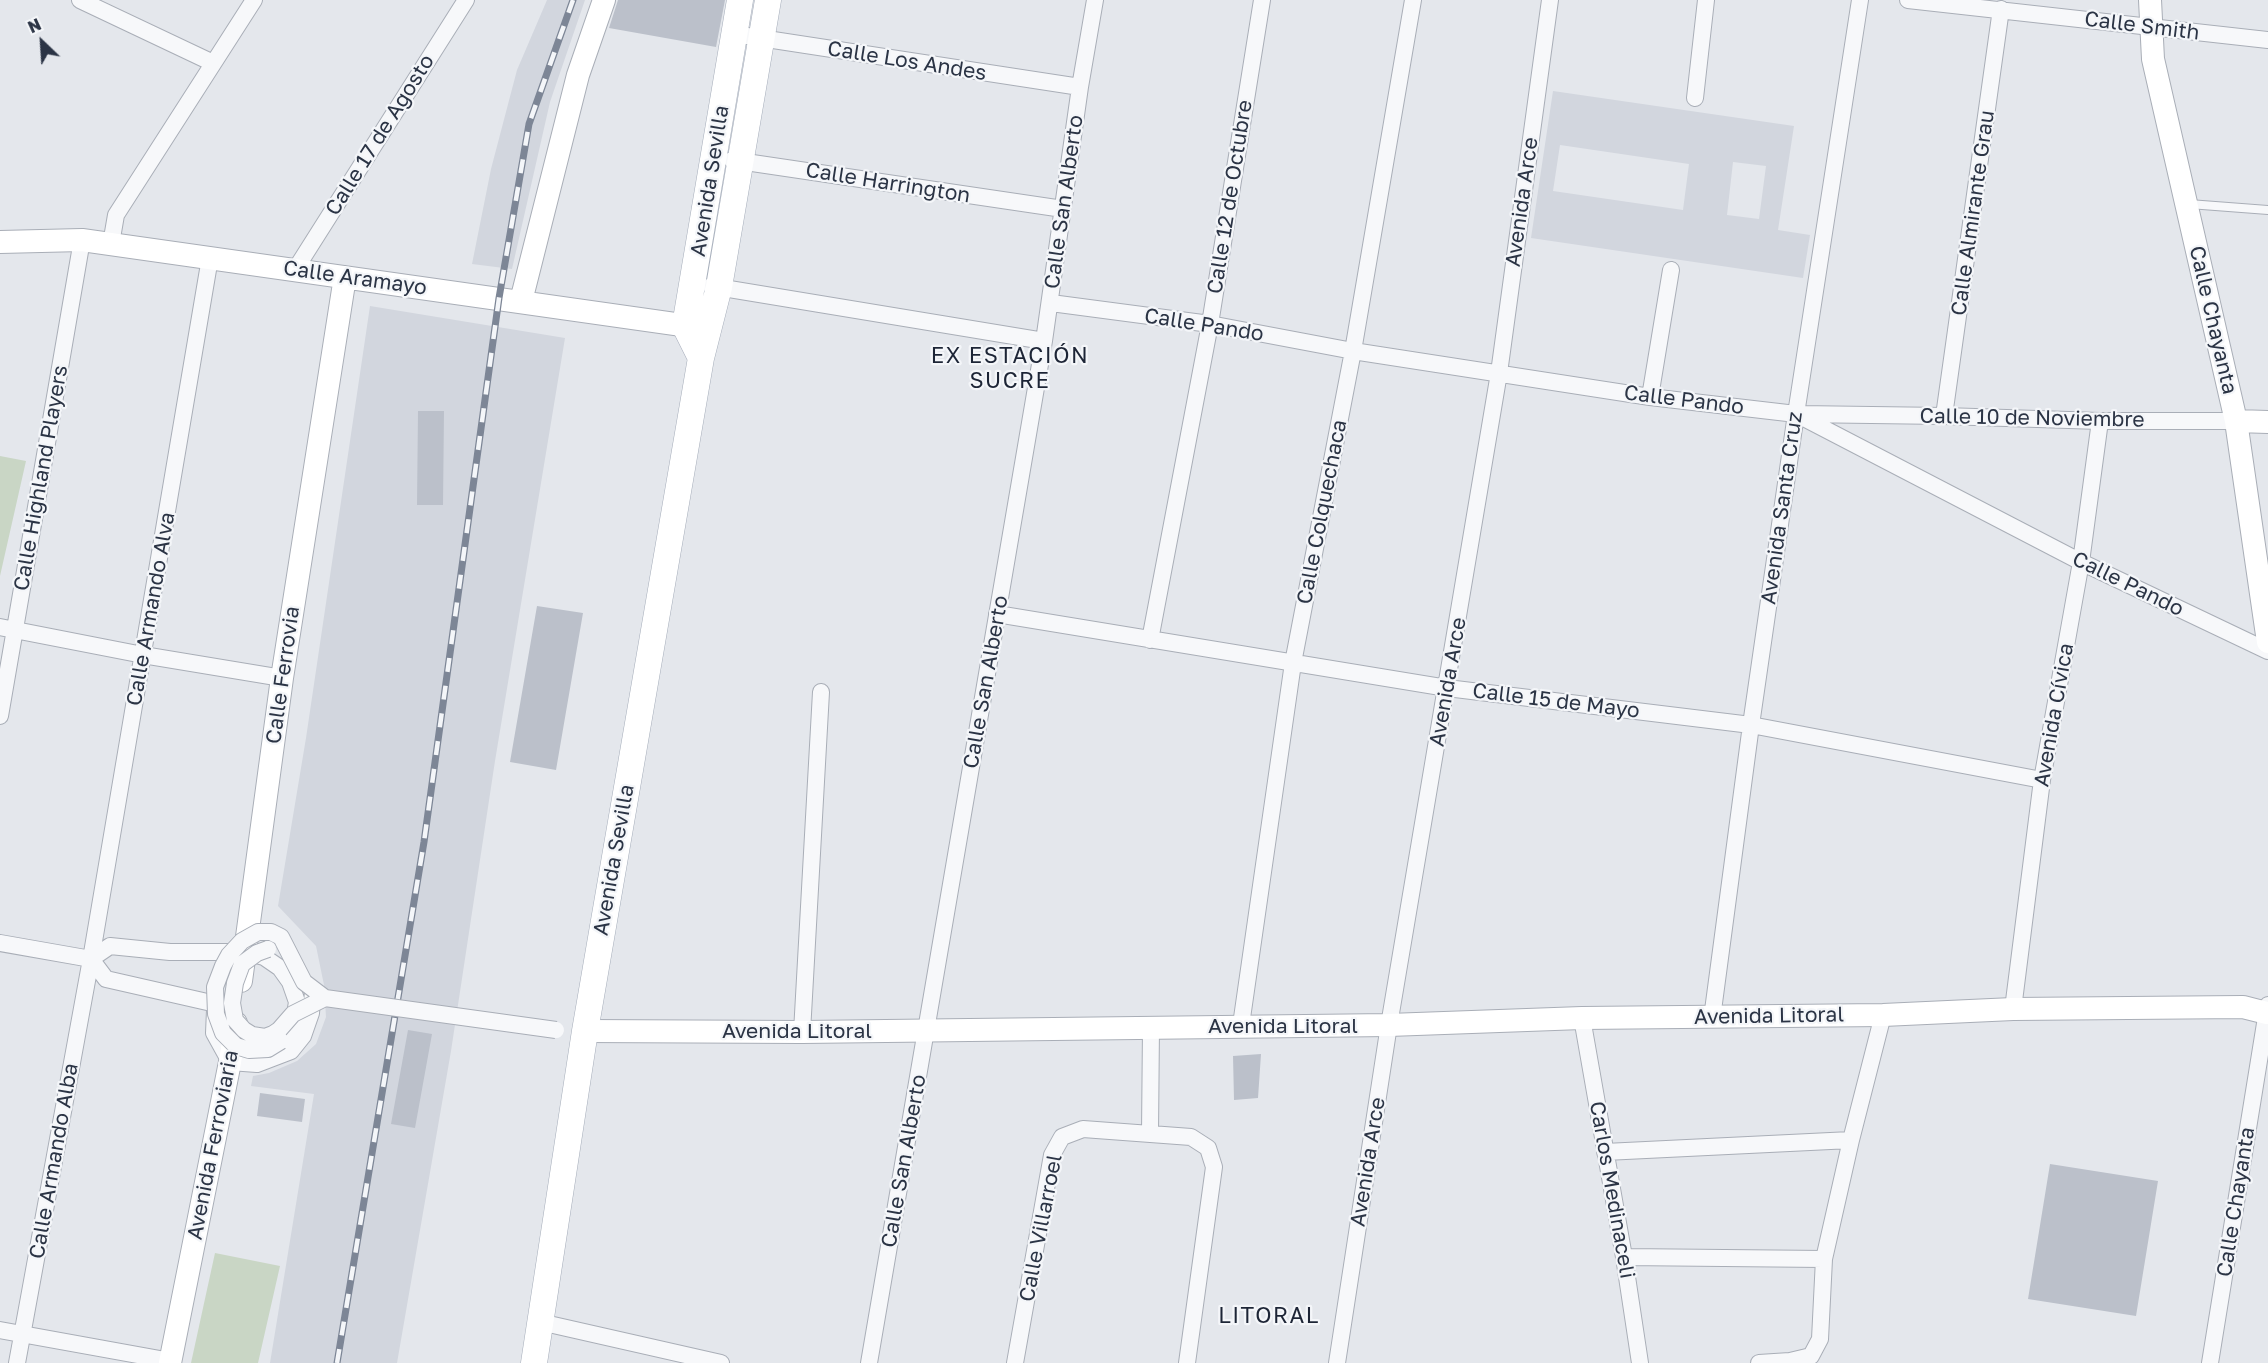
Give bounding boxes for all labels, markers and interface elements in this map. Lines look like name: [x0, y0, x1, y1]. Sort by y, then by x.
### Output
street label: Calle Smith: [2083, 6, 2201, 46]
north arrow: [12, 12, 72, 72]
text: N: [25, 14, 44, 37]
street label: Calle Los Andes: [826, 36, 988, 86]
street label: Calle 17 de Agosto: [320, 50, 440, 220]
street label: Calle 12 de Octubre: [1202, 98, 1258, 296]
street label: Avenida Sevilla: [686, 104, 734, 258]
street label: Calle Almirante Grau: [1946, 109, 2000, 317]
street label: Calle San Alberto: [1039, 113, 1089, 291]
street label: Avenida Arce: [1500, 136, 1544, 268]
street label: Calle Harrington: [804, 158, 972, 208]
street label: Calle Chayanta: [2184, 243, 2242, 397]
street label: Calle Aramayo: [282, 255, 428, 301]
street label: Calle Pando: [1142, 303, 1266, 347]
district label: EX ESTACIÓN SUCRE: [931, 343, 1089, 394]
street label: Calle Highland Players: [9, 363, 73, 593]
street label: Calle Pando: [1623, 380, 1745, 420]
street label: Calle 10 de Noviembre: [1919, 403, 2145, 433]
street label: Avenida Santa Cruz: [1756, 410, 1808, 606]
street label: Calle Colquechaca: [1292, 418, 1352, 606]
street label: Calle Armando Alva: [122, 510, 180, 708]
street label: Calle Pando: [2068, 546, 2188, 622]
street label: Calle San Alberto: [958, 593, 1014, 771]
street label: Calle Ferrovia: [261, 604, 305, 746]
street label: Avenida Arce: [1424, 616, 1472, 748]
street label: Avenida Cívica: [2029, 641, 2079, 789]
street label: Calle 15 de Mayo: [1471, 678, 1641, 724]
street label: Avenida Sevilla: [588, 783, 640, 937]
street label: Avenida Litoral: [1694, 1002, 1844, 1030]
street label: Avenida Litoral: [1208, 1013, 1358, 1039]
street label: Avenida Litoral: [722, 1018, 872, 1044]
street label: Avenida Ferroviaria: [182, 1048, 244, 1242]
street label: Calle Armando Alba: [24, 1061, 84, 1261]
street label: Calle San Alberto: [876, 1072, 932, 1250]
street label: Avenida Arce: [1345, 1096, 1391, 1228]
street label: Carlos Medinaceli: [1584, 1099, 1640, 1281]
street label: Calle Chayanta: [2212, 1125, 2260, 1279]
street label: Calle Villarroel: [1014, 1152, 1068, 1304]
district label: LITORAL: [1218, 1303, 1320, 1329]

